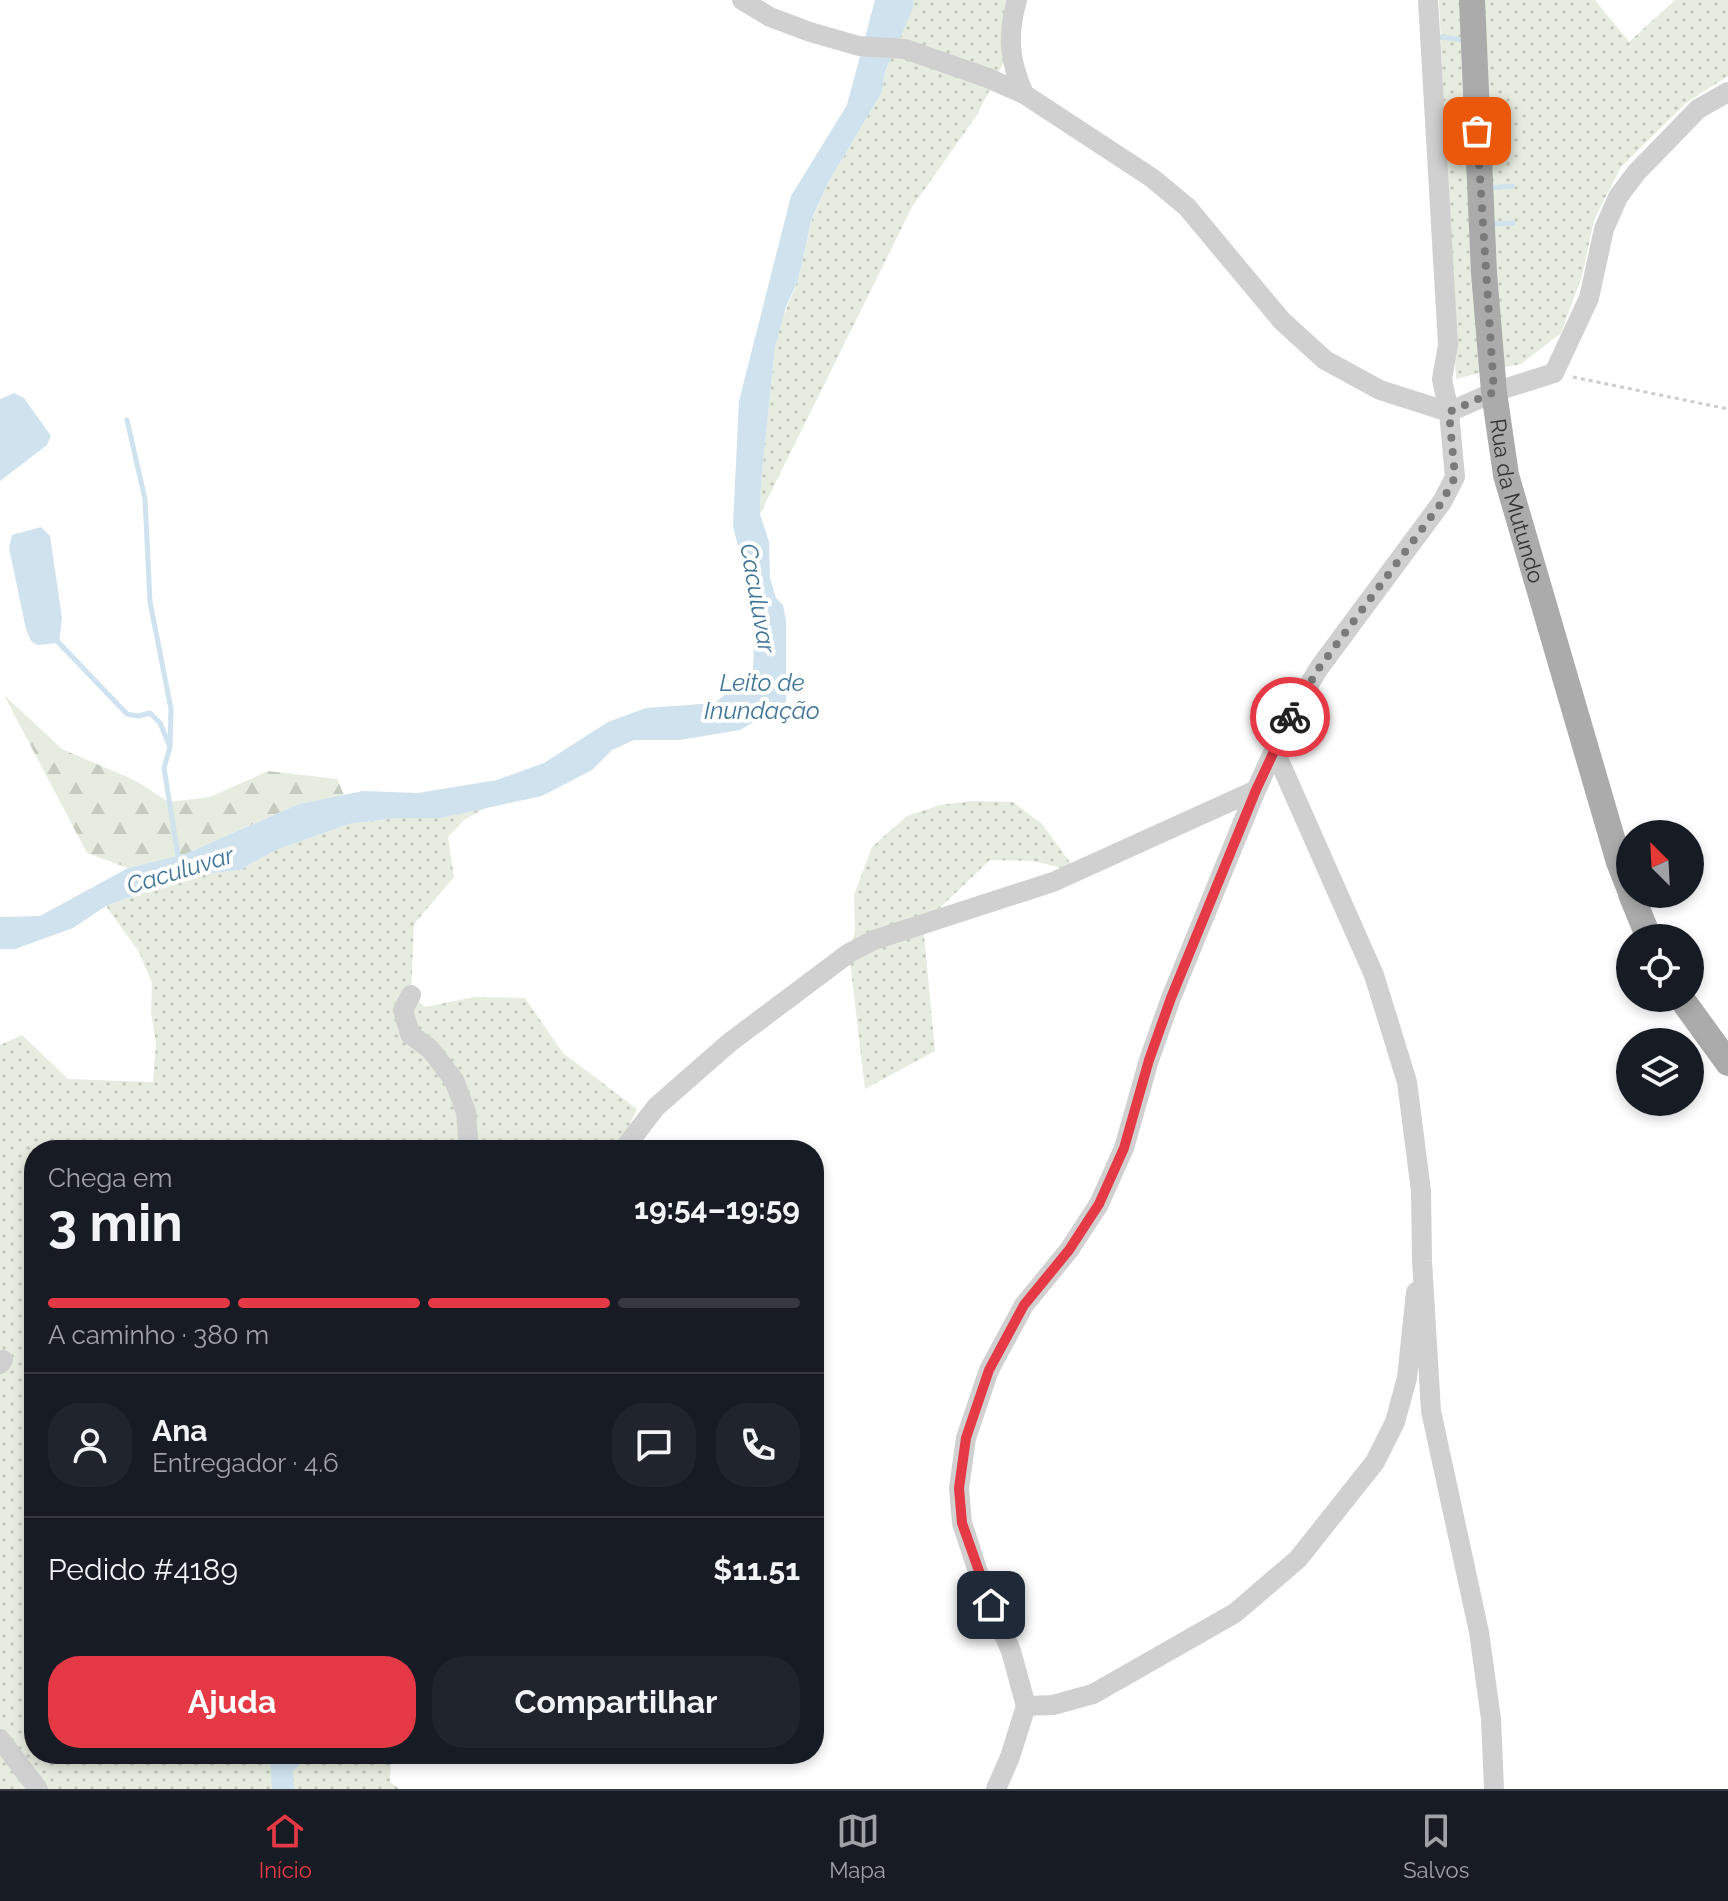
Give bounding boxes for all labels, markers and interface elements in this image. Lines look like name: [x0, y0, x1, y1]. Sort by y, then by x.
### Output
pin: [1443, 97, 1511, 165]
icon: bag: [1455, 109, 1499, 153]
street label: Rua da Mutundo: [1485, 417, 1550, 586]
water label: Caculuvar: [734, 541, 782, 656]
water label: Leito de Inundação: [704, 668, 820, 725]
courier: [1250, 677, 1330, 757]
icon: bike: [1268, 695, 1312, 739]
north arrow: [1616, 820, 1704, 908]
map controls: [1616, 820, 1704, 1116]
water label: Caculuvar: [123, 840, 238, 900]
button: locate: [1616, 924, 1704, 1012]
button: layers: [1616, 1028, 1704, 1116]
text: Chega em: [48, 1163, 172, 1193]
text: 19:54–19:59: [634, 1191, 800, 1226]
text: 3 min: [48, 1192, 183, 1253]
text: A caminho · 380 m: [48, 1320, 269, 1350]
button: person: [48, 1403, 132, 1487]
button: chat: [612, 1403, 696, 1487]
button: phone: [716, 1403, 800, 1487]
text: Ana: [152, 1413, 208, 1448]
text: Entregador · 4.6: [152, 1448, 339, 1478]
text: Pedido #4189: [48, 1552, 238, 1587]
text: $11.51: [713, 1552, 800, 1587]
pin: [957, 1571, 1025, 1639]
icon: home: [969, 1583, 1013, 1627]
button: Ajuda: [48, 1656, 416, 1748]
button: Compartilhar: [432, 1656, 800, 1748]
tab: Início: [259, 1809, 312, 1883]
tab: Mapa: [829, 1809, 886, 1883]
tab: Salvos: [1403, 1809, 1469, 1883]

